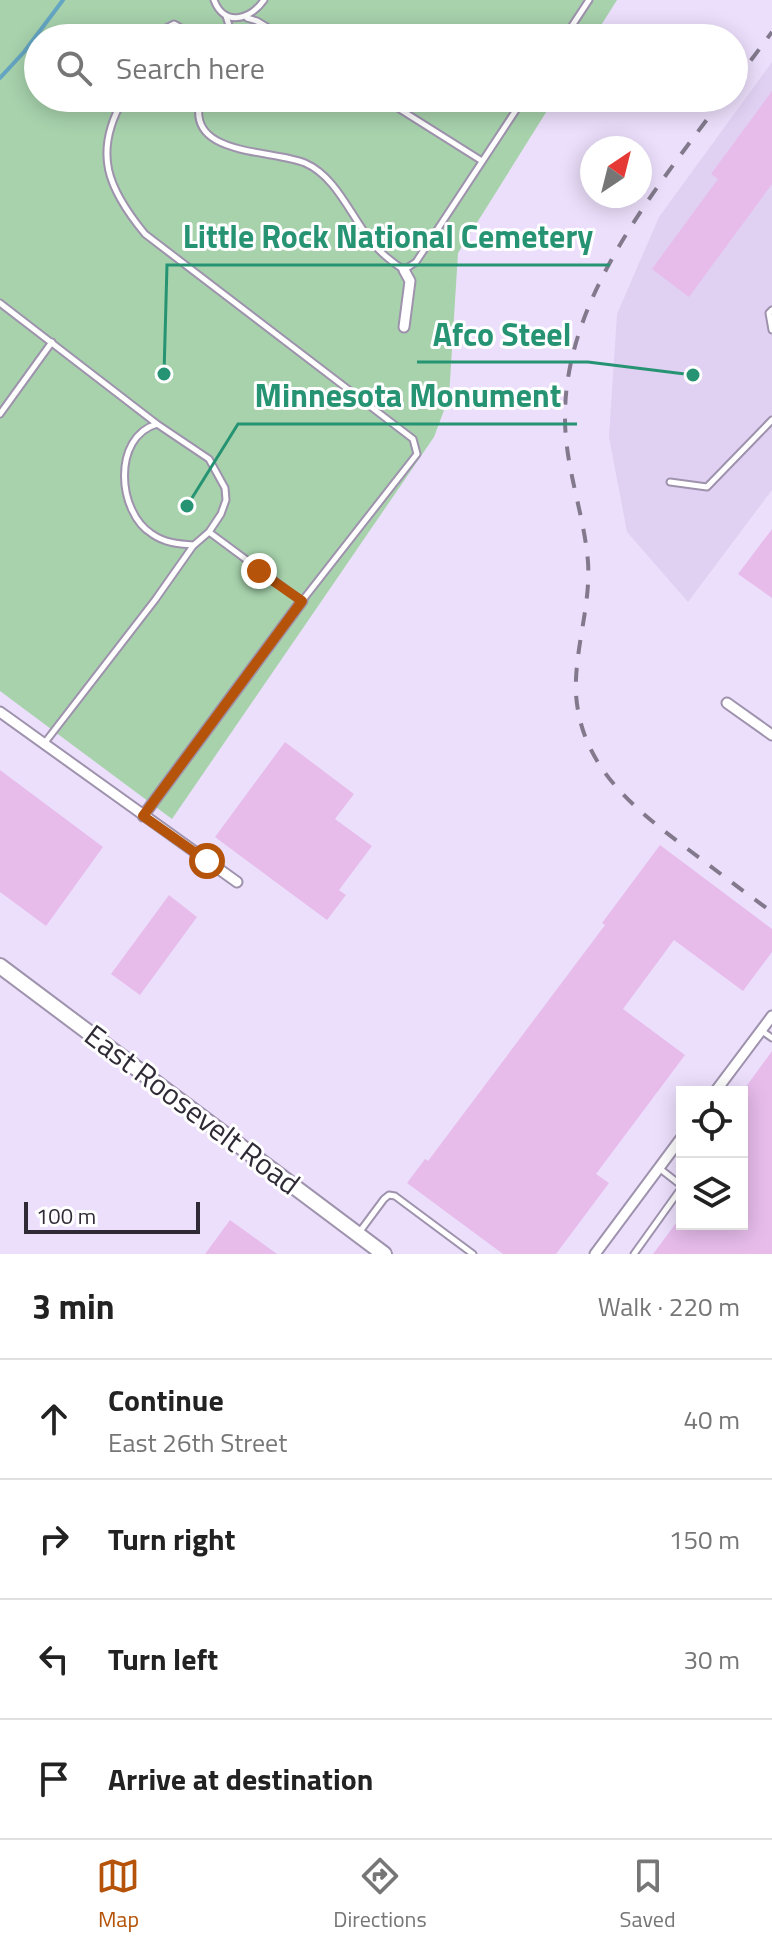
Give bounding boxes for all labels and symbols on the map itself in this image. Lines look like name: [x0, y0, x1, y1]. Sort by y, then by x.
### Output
north arrow: [580, 136, 652, 208]
callout: Little Rock National Cemetery: [167, 209, 610, 265]
text: Little Rock National Cemetery: [183, 212, 593, 260]
callout: Afco Steel: [417, 306, 588, 362]
text: Afco Steel: [433, 310, 571, 358]
callout: Minnesota Monument: [238, 368, 577, 424]
text: Minnesota Monument: [255, 371, 561, 419]
route end: [241, 553, 277, 589]
route start: [189, 843, 225, 879]
street label: East Roosevelt Road: [75, 1013, 310, 1206]
scale bar: [24, 1198, 200, 1234]

